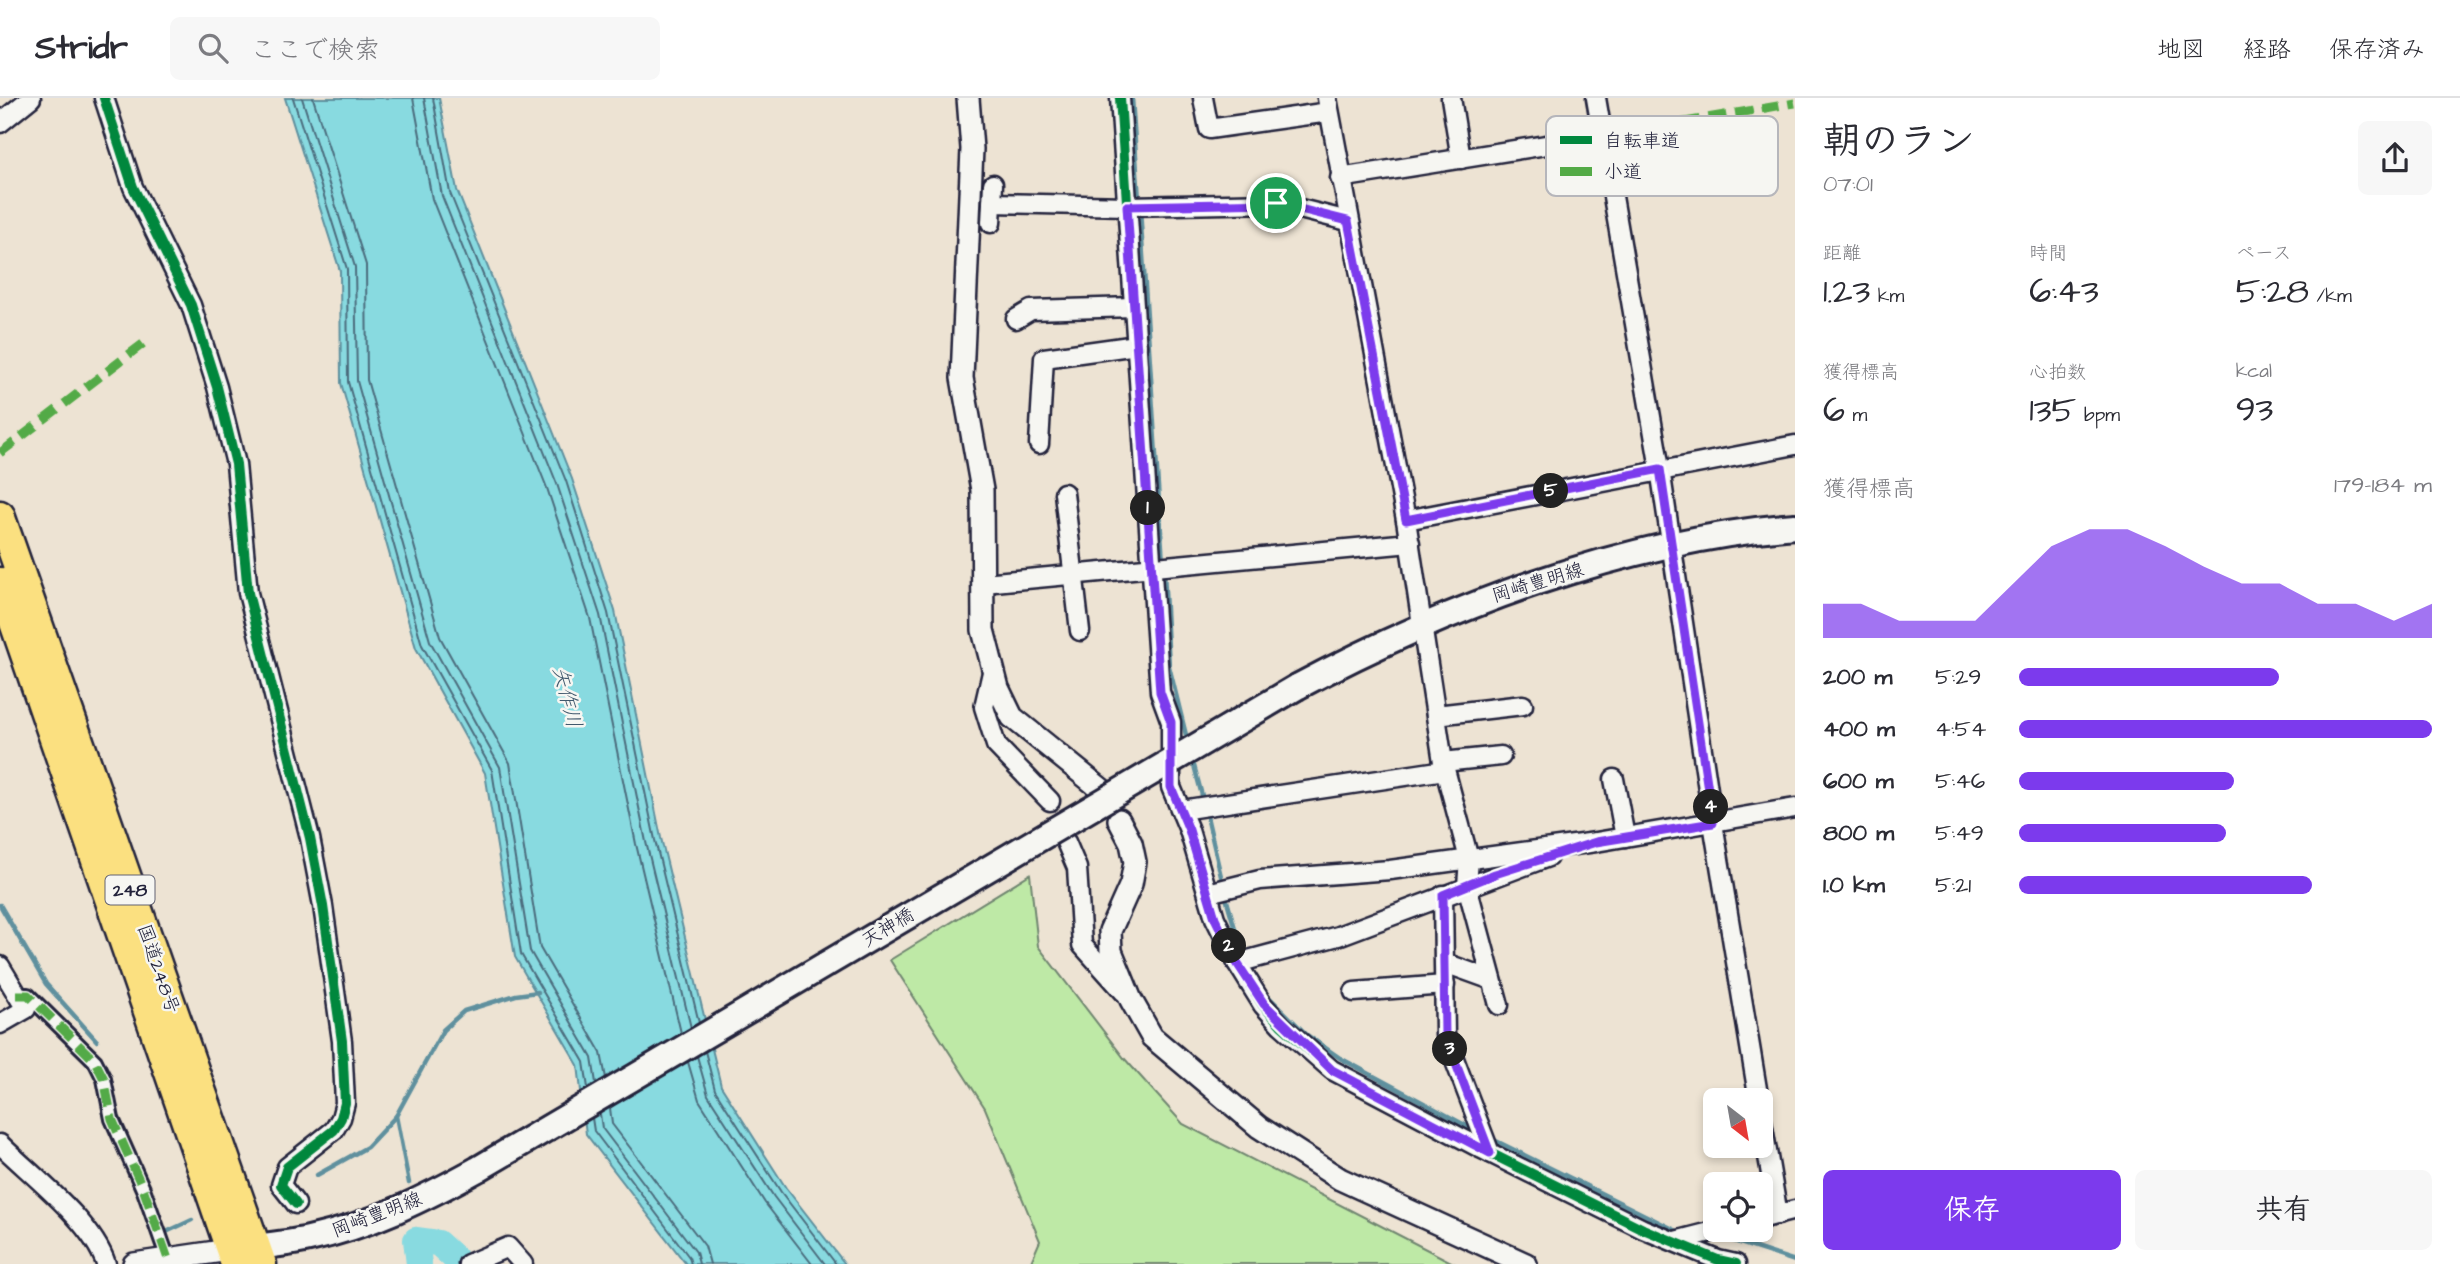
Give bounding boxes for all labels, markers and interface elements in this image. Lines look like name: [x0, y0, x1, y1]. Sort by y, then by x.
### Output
search box: [170, 17, 660, 80]
text: Stridr: [35, 25, 128, 71]
icon: search: [194, 29, 232, 67]
text: ここで検索: [250, 32, 380, 68]
text: 地図: [2157, 33, 2205, 67]
text: 経路: [2243, 33, 2291, 67]
text: 保存済み: [2329, 33, 2425, 67]
legend: [1546, 116, 1778, 196]
text: 朝のラン: [1823, 116, 1975, 168]
button: share: [2358, 121, 2432, 195]
text: 自転車道: [1604, 128, 1680, 155]
text: 小道: [1604, 159, 1642, 186]
text: 07:01: [1823, 168, 1873, 200]
pin: [1246, 173, 1306, 233]
icon: arrive: [1257, 184, 1295, 222]
text: 距離: [1823, 240, 1861, 267]
text: 時間: [2029, 240, 2067, 267]
text: ペース: [2236, 240, 2292, 267]
text: 1.23: [1823, 267, 1870, 316]
text: 6:43: [2029, 267, 2099, 316]
text: 5:28: [2236, 267, 2309, 316]
text: km: [1870, 283, 1904, 310]
text: /km: [2309, 283, 2352, 310]
text: kcal: [2236, 358, 2272, 385]
text: 獲得標高: [1823, 359, 1899, 386]
text: 心拍数: [2029, 359, 2086, 386]
text: 93: [2236, 385, 2273, 434]
text: 6: [1823, 386, 1845, 435]
text: 135: [2029, 386, 2076, 435]
text: m: [1845, 402, 1867, 429]
text: bpm: [2076, 402, 2120, 429]
text: 179–184 m: [2334, 469, 2432, 501]
text: 獲得標高: [1823, 473, 1915, 505]
pin: 5: [1534, 474, 1568, 508]
text: 5: [1544, 477, 1557, 504]
pin: 1: [1130, 490, 1166, 526]
text: 1: [1146, 494, 1149, 521]
street label: 岡崎豊明線: [1489, 556, 1587, 610]
text: 200 m: [1823, 661, 1892, 693]
text: 5:29: [1935, 661, 1981, 693]
water label: 矢作川: [545, 663, 589, 731]
text: 400 m: [1823, 713, 1895, 745]
text: 4:54: [1935, 713, 1986, 745]
text: 600 m: [1823, 765, 1894, 797]
text: 5:46: [1935, 765, 1985, 797]
pin: 4: [1694, 790, 1728, 824]
text: 4: [1704, 793, 1717, 820]
text: 800 m: [1823, 817, 1894, 849]
text: 5:49: [1935, 817, 1984, 849]
text: 1.0 km: [1823, 869, 1885, 901]
text: 5:21: [1935, 869, 1971, 901]
road number: 248: [106, 876, 154, 904]
street label: 天神橋: [857, 902, 919, 954]
street label: 国道248号: [130, 921, 186, 1017]
pin: 2: [1212, 928, 1246, 964]
text: 2: [1223, 932, 1234, 959]
pin: 3: [1432, 1032, 1468, 1066]
text: 3: [1445, 1035, 1454, 1062]
north arrow: [1703, 1088, 1773, 1158]
map controls: [1703, 1088, 1773, 1242]
button: 保存: [1823, 1170, 2121, 1250]
button: 共有: [2135, 1170, 2432, 1250]
button: locate: [1703, 1172, 1773, 1242]
street label: 岡崎豊明線: [328, 1185, 426, 1245]

